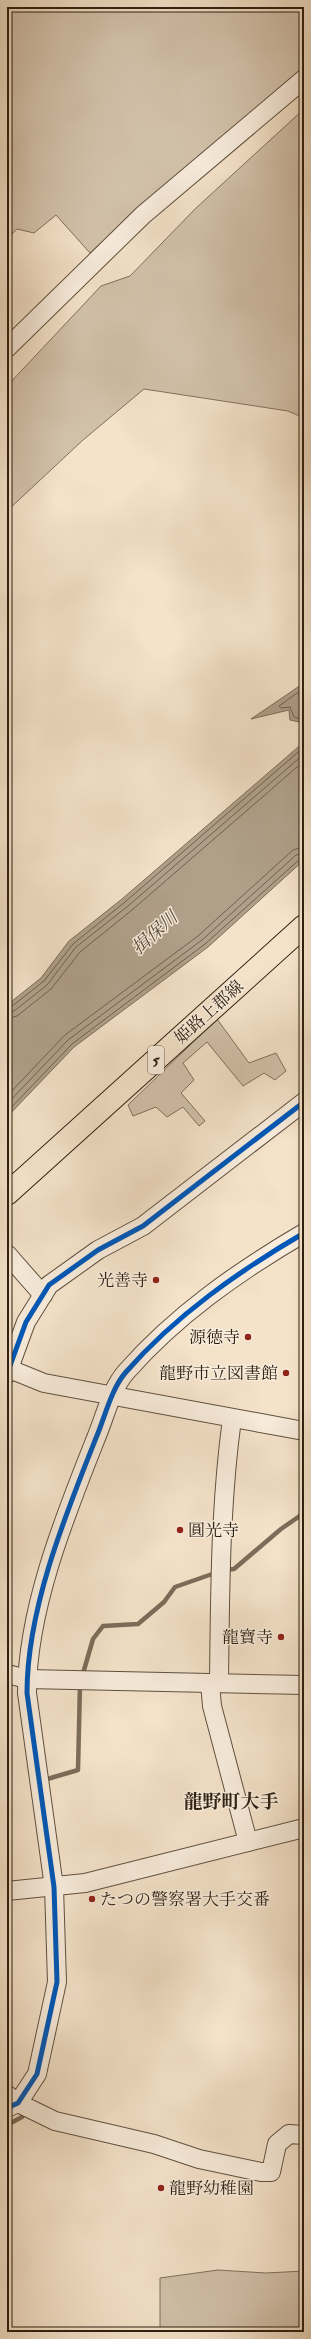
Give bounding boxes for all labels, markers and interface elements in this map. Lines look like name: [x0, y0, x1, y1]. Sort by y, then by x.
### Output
water label: 揖保川: [127, 905, 184, 960]
street label: 姫路上郡線: [170, 976, 248, 1048]
road number: 5: [148, 1046, 164, 1074]
place label: 光善寺: [97, 1270, 148, 1291]
marker: 光善寺: [151, 1275, 161, 1285]
place label: 源徳寺: [189, 1327, 240, 1348]
marker: 源徳寺: [243, 1332, 253, 1342]
place label: 龍野市立図書館: [159, 1363, 278, 1384]
marker: 龍野市立図書館: [281, 1368, 291, 1378]
place label: 圓光寺: [188, 1520, 239, 1541]
marker: 圓光寺: [175, 1525, 185, 1535]
place label: 龍寶寺: [222, 1627, 273, 1648]
marker: 龍寶寺: [276, 1632, 286, 1642]
district label: 龍野町大手: [183, 1790, 279, 1814]
place label: たつの警察署大手交番: [100, 1889, 270, 1910]
marker: たつの警察署大手交番: [87, 1894, 97, 1904]
place label: 龍野幼稚園: [169, 2178, 254, 2199]
marker: 龍野幼稚園: [156, 2183, 166, 2193]

